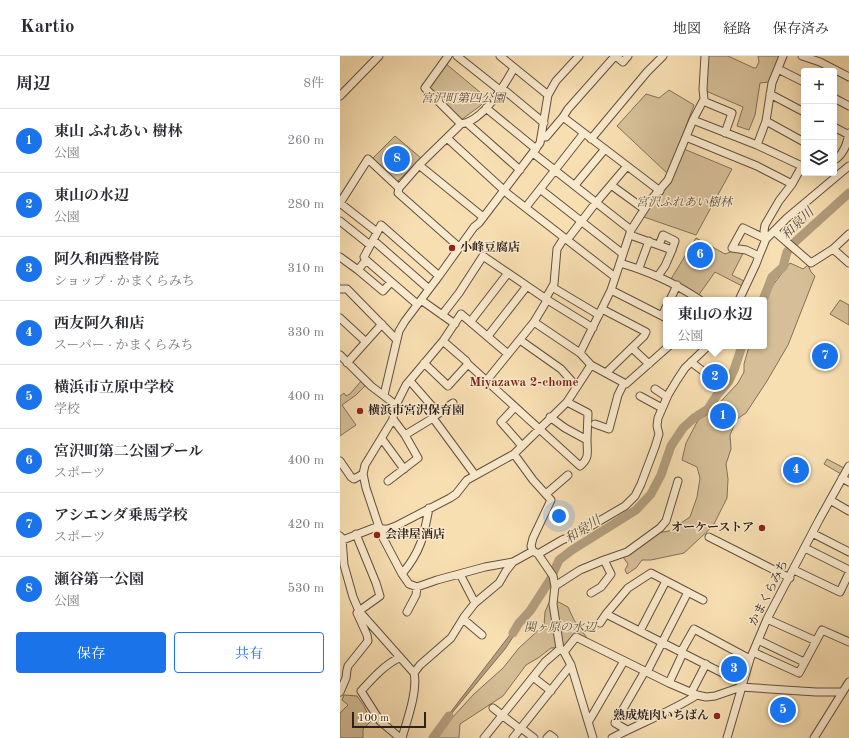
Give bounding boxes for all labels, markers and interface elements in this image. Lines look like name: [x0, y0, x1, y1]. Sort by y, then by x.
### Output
text: Kartio: [20, 18, 75, 37]
text: 地図: [673, 22, 701, 36]
text: 経路: [723, 22, 751, 36]
text: 保存済み: [773, 22, 829, 36]
map controls: [801, 68, 837, 176]
button: +: [801, 68, 837, 104]
text: 周辺: [16, 76, 50, 93]
text: 8件: [303, 77, 324, 90]
park label: 宮沢町第四公園: [421, 91, 507, 105]
button: −: [801, 104, 837, 140]
text: 東山 ふれあい 樹林: [54, 125, 182, 140]
text: 1: [25, 134, 33, 147]
text: 260 m: [287, 134, 324, 147]
button: layers: [801, 140, 837, 176]
pin: 8: [384, 144, 410, 174]
text: 公園: [54, 147, 80, 160]
text: 東山の水辺: [54, 189, 129, 204]
park label: 宮沢ふれあい樹林: [636, 195, 734, 209]
text: 2: [25, 198, 33, 211]
text: 280 m: [287, 198, 324, 211]
water label: 和泉川: [779, 204, 818, 242]
text: 公園: [54, 211, 80, 224]
place label: 小峰豆腐店: [460, 240, 520, 254]
pin: 6: [687, 240, 713, 270]
marker: 小峰豆腐店: [447, 243, 457, 253]
text: 阿久和西整骨院: [54, 253, 159, 268]
text: 3: [25, 262, 33, 275]
text: 310 m: [287, 262, 324, 275]
text: ショップ · かまくらみち: [54, 275, 195, 288]
popup: [663, 297, 767, 349]
text: 東山の水辺: [677, 308, 753, 323]
text: 西友阿久和店: [54, 317, 144, 332]
text: 4: [25, 326, 33, 339]
text: 330 m: [287, 326, 324, 339]
text: 公園: [677, 330, 704, 343]
text: スーパー · かまくらみち: [54, 339, 194, 352]
pin: 7: [812, 341, 838, 371]
pin: 2: [702, 362, 728, 392]
district label: Miyazawa 2-chome: [469, 376, 579, 389]
text: 横浜市立原中学校: [54, 381, 174, 396]
text: 5: [25, 390, 33, 403]
text: 400 m: [287, 390, 324, 403]
pin: 1: [710, 401, 736, 431]
text: 学校: [54, 403, 80, 416]
place label: 横浜市宮沢保育園: [368, 403, 464, 417]
marker: 横浜市宮沢保育園: [355, 406, 365, 416]
text: 宮沢町第二公園プール: [54, 445, 203, 460]
text: 6: [25, 454, 33, 467]
text: 400 m: [287, 454, 324, 467]
pin: 4: [783, 455, 809, 485]
text: スポーツ: [54, 467, 105, 480]
your location: [549, 506, 569, 526]
text: アシエンダ乗馬学校: [54, 509, 188, 524]
water label: 和泉川: [563, 512, 605, 546]
text: 7: [25, 518, 33, 531]
text: 420 m: [287, 518, 324, 531]
place label: オーケーストア: [671, 521, 754, 534]
marker: オーケーストア: [757, 523, 767, 533]
place label: 会津屋酒店: [385, 527, 445, 541]
marker: 会津屋酒店: [372, 530, 382, 540]
text: スポーツ: [54, 531, 105, 544]
street label: かまくらみち: [746, 558, 791, 628]
text: 瀬谷第一公園: [54, 573, 144, 588]
text: 8: [25, 582, 33, 595]
text: 530 m: [287, 582, 324, 595]
text: 公園: [54, 595, 80, 608]
park label: 関ヶ原の水辺: [524, 620, 598, 634]
button: 保存: [16, 632, 166, 673]
button: 共有: [174, 632, 324, 673]
pin: 3: [721, 654, 747, 684]
pin: 5: [770, 695, 796, 725]
place label: 熟成焼肉いちばん: [613, 708, 709, 722]
scale bar: [352, 710, 426, 729]
marker: 熟成焼肉いちばん: [712, 711, 722, 721]
text: 100 m: [358, 713, 389, 724]

